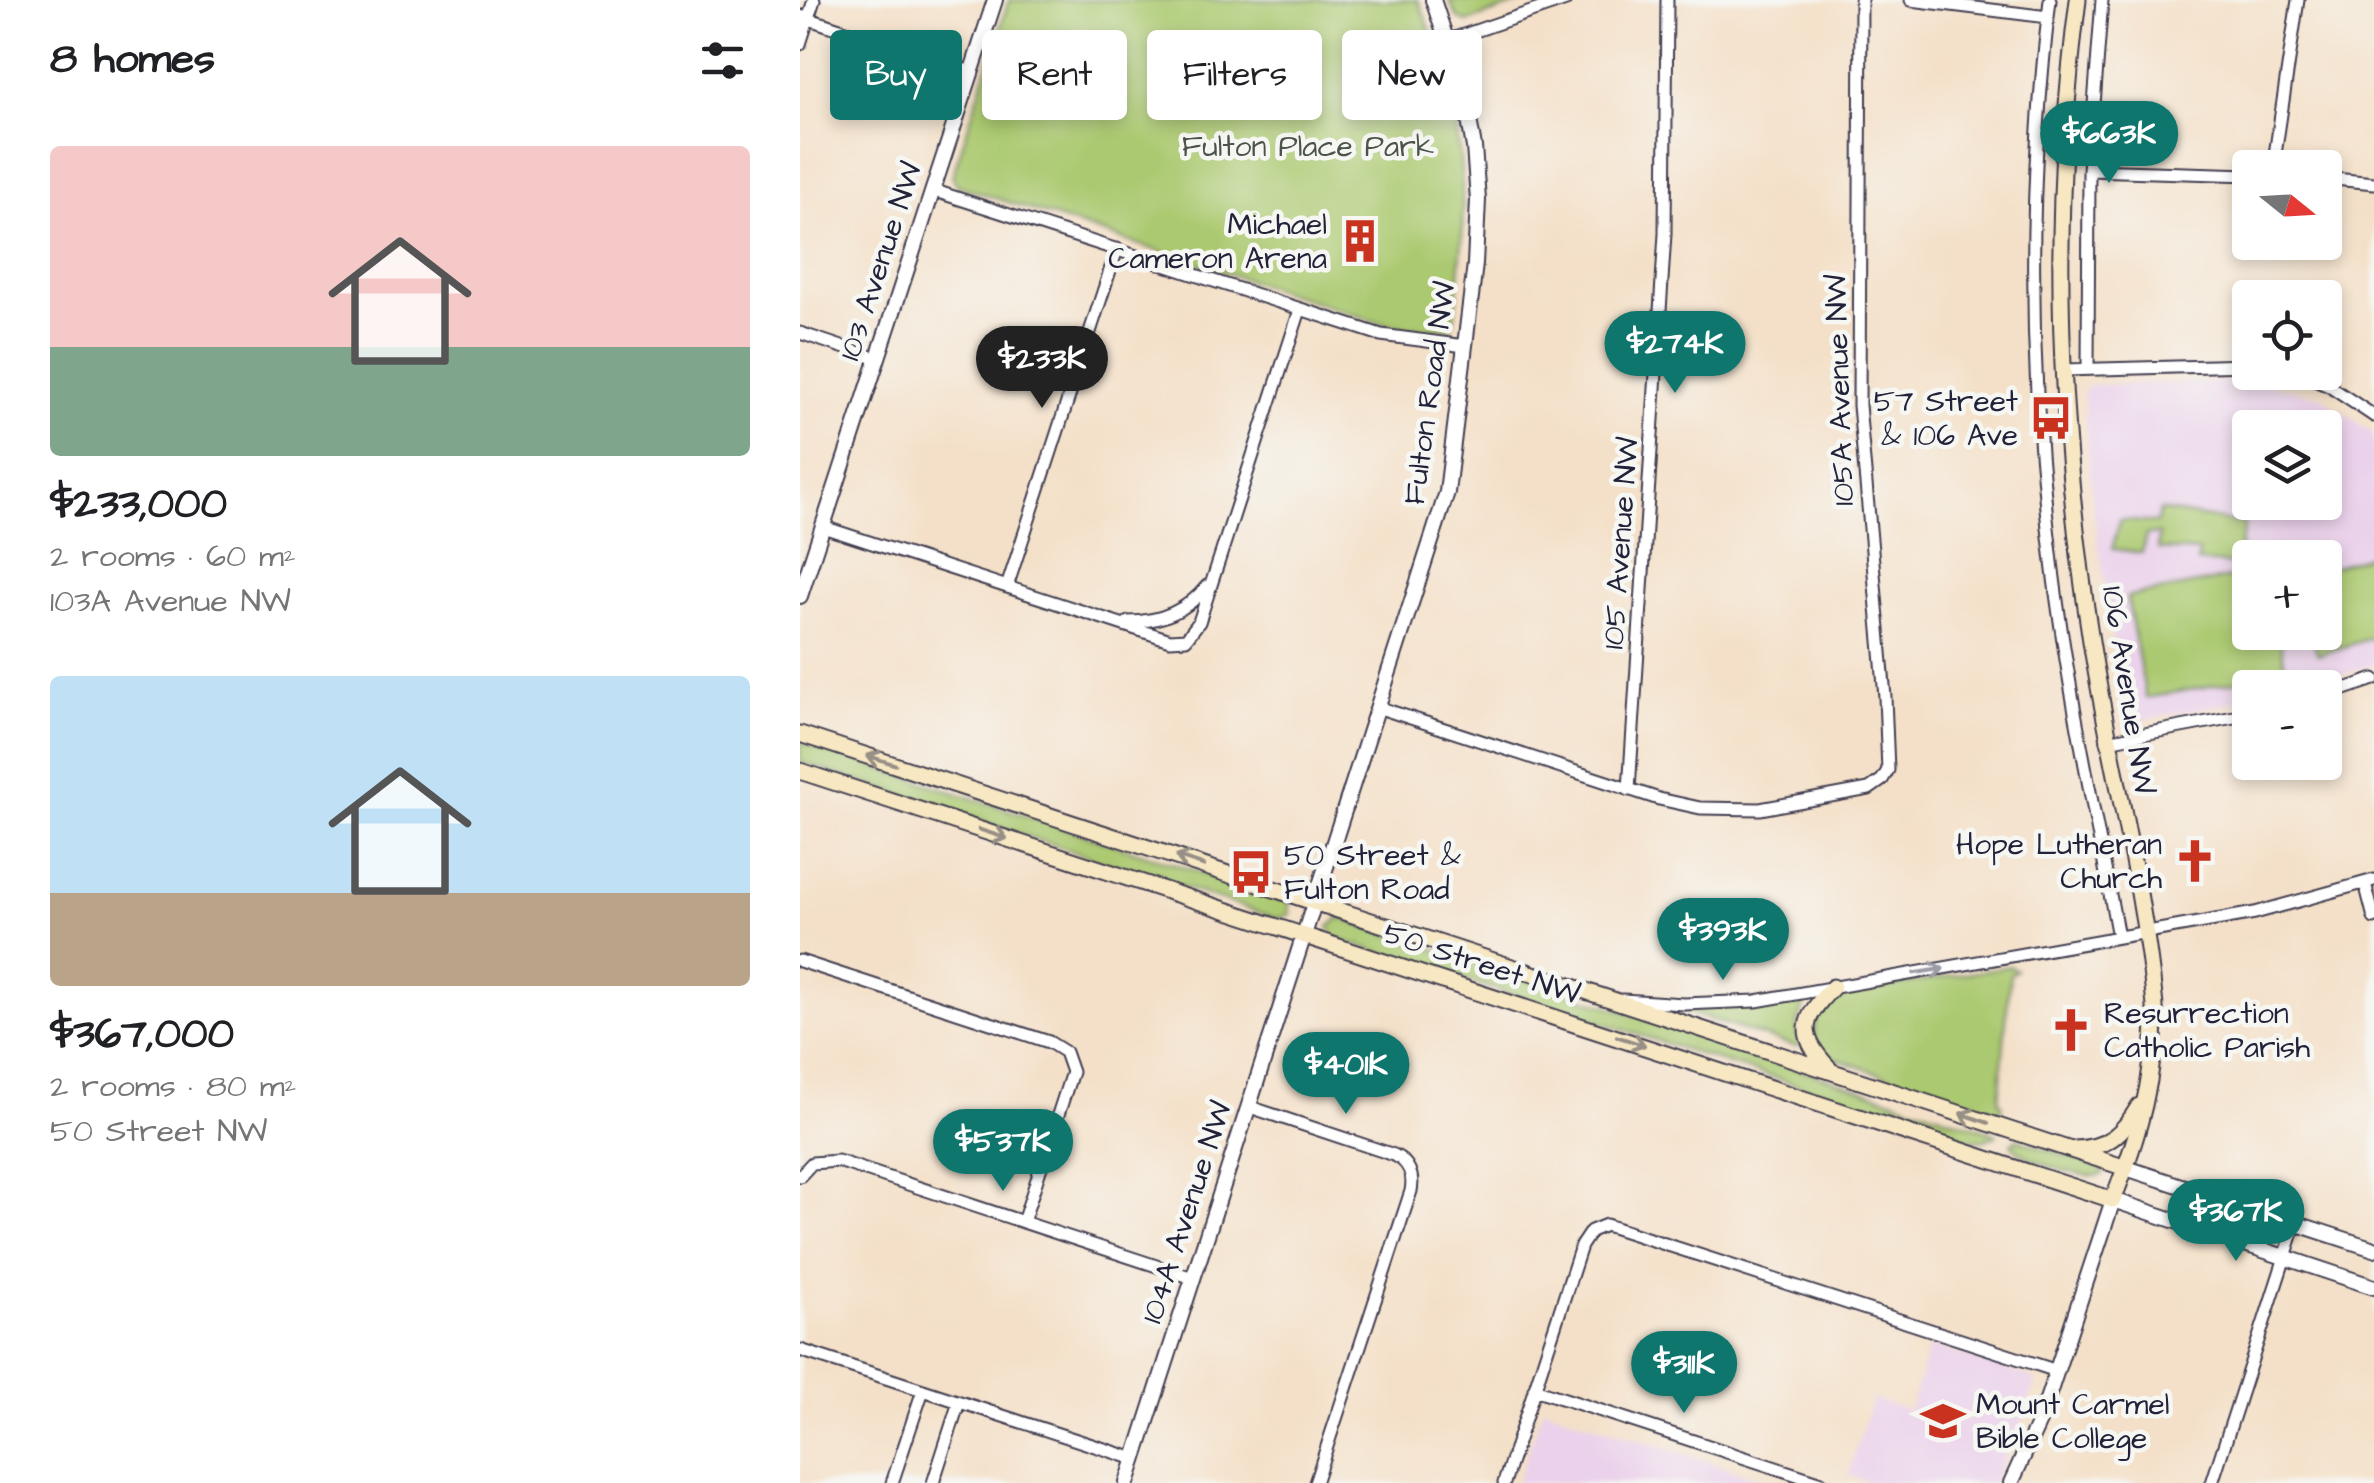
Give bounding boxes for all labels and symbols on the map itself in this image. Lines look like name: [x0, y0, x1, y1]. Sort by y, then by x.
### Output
pin: $663K: [2039, 101, 2179, 186]
park label: Fulton Place Park: [1182, 126, 1434, 168]
north arrow: [2232, 150, 2342, 260]
street label: 103 Avenue NW: [829, 157, 933, 366]
place label: Michael Cameron Arena: [1108, 204, 1327, 280]
building icon: Michael Cameron Arena: [1336, 217, 1384, 265]
street label: 105A Avenue NW: [1815, 273, 1865, 507]
street label: Fulton Road NW: [1394, 279, 1466, 507]
pin: $274K: [1605, 311, 1745, 396]
pin: $233K: [972, 326, 1112, 411]
place label: 57 Street & 106 Ave: [1874, 381, 2018, 457]
bus stop icon: 57 Street & 106 Ave: [2027, 394, 2075, 442]
street label: 105 Avenue NW: [1593, 436, 1649, 651]
street label: 106 Avenue NW: [2091, 583, 2165, 797]
one-way arrow: [865, 750, 897, 768]
place label: Hope Lutheran Church: [1956, 824, 2162, 900]
one-way arrow: [976, 826, 1008, 844]
place label: 50 Street & Fulton Road: [1284, 835, 1462, 911]
church icon: Hope Lutheran Church: [2171, 837, 2219, 885]
bus stop icon: 50 Street & Fulton Road: [1227, 848, 1275, 896]
one-way arrow: [1175, 850, 1206, 868]
pin: $393K: [1653, 898, 1793, 983]
street label: 50 Street NW: [1378, 912, 1585, 1015]
one-way arrow: [1912, 961, 1944, 980]
place label: Resurrection Catholic Parish: [2104, 993, 2310, 1069]
church icon: Resurrection Catholic Parish: [2047, 1006, 2095, 1054]
pin: $401K: [1276, 1032, 1416, 1117]
one-way arrow: [1615, 1034, 1646, 1052]
street label: 104A Avenue NW: [1131, 1096, 1243, 1329]
one-way arrow: [1959, 1108, 1990, 1126]
pin: $537K: [933, 1109, 1073, 1194]
pin: $367K: [2166, 1179, 2306, 1264]
pin: $311K: [1614, 1331, 1754, 1416]
place label: Mount Carmel Bible College: [1976, 1384, 2169, 1461]
school or university icon: Mount Carmel Bible College: [1919, 1397, 1967, 1445]

